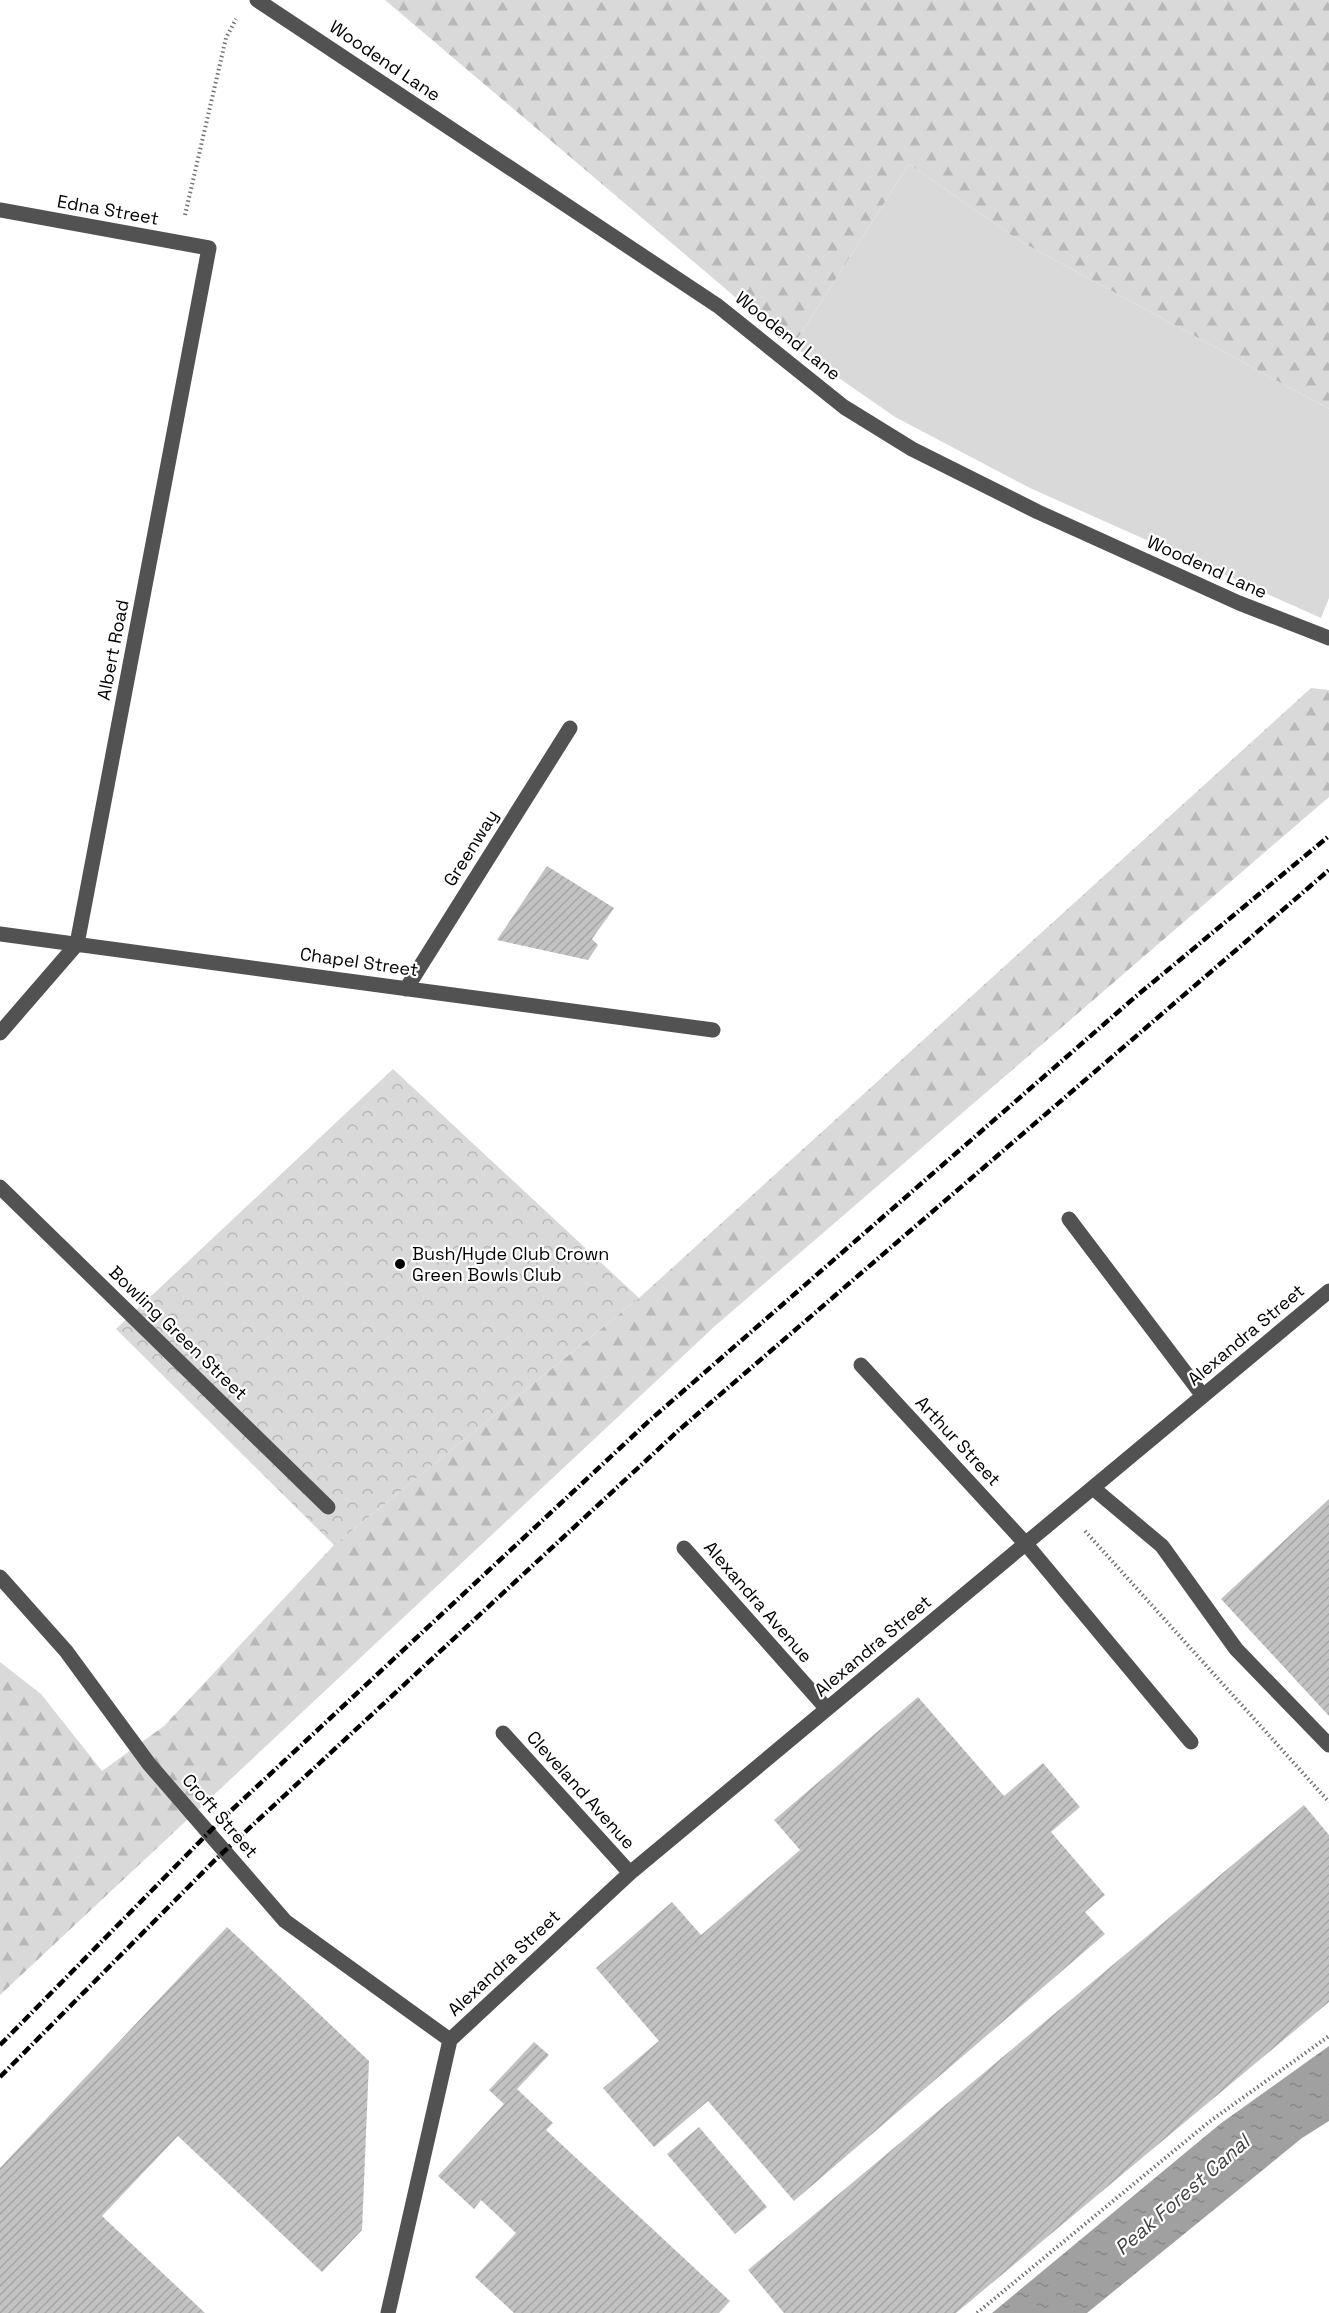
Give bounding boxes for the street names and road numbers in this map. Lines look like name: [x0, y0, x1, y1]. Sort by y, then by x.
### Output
street label: Woodend Lane: [325, 15, 445, 106]
street label: Edna Street: [55, 189, 161, 230]
street label: Woodend Lane: [731, 286, 846, 385]
street label: Woodend Lane: [1144, 530, 1271, 603]
street label: Albert Road: [92, 598, 134, 702]
street label: Greenway: [438, 805, 503, 890]
street label: Chapel Street: [298, 942, 420, 981]
street label: Bowling Green Street: [104, 1261, 252, 1405]
street label: Alexandra Street: [1182, 1279, 1309, 1390]
street label: Arthur Street: [911, 1391, 1006, 1490]
street label: Alexandra Avenue: [699, 1536, 818, 1667]
street label: Alexandra Street: [809, 1590, 936, 1701]
street label: Cleveland Avenue: [522, 1726, 641, 1854]
street label: Croft Street: [177, 1769, 263, 1863]
street label: Alexandra Street: [443, 1905, 565, 2021]

